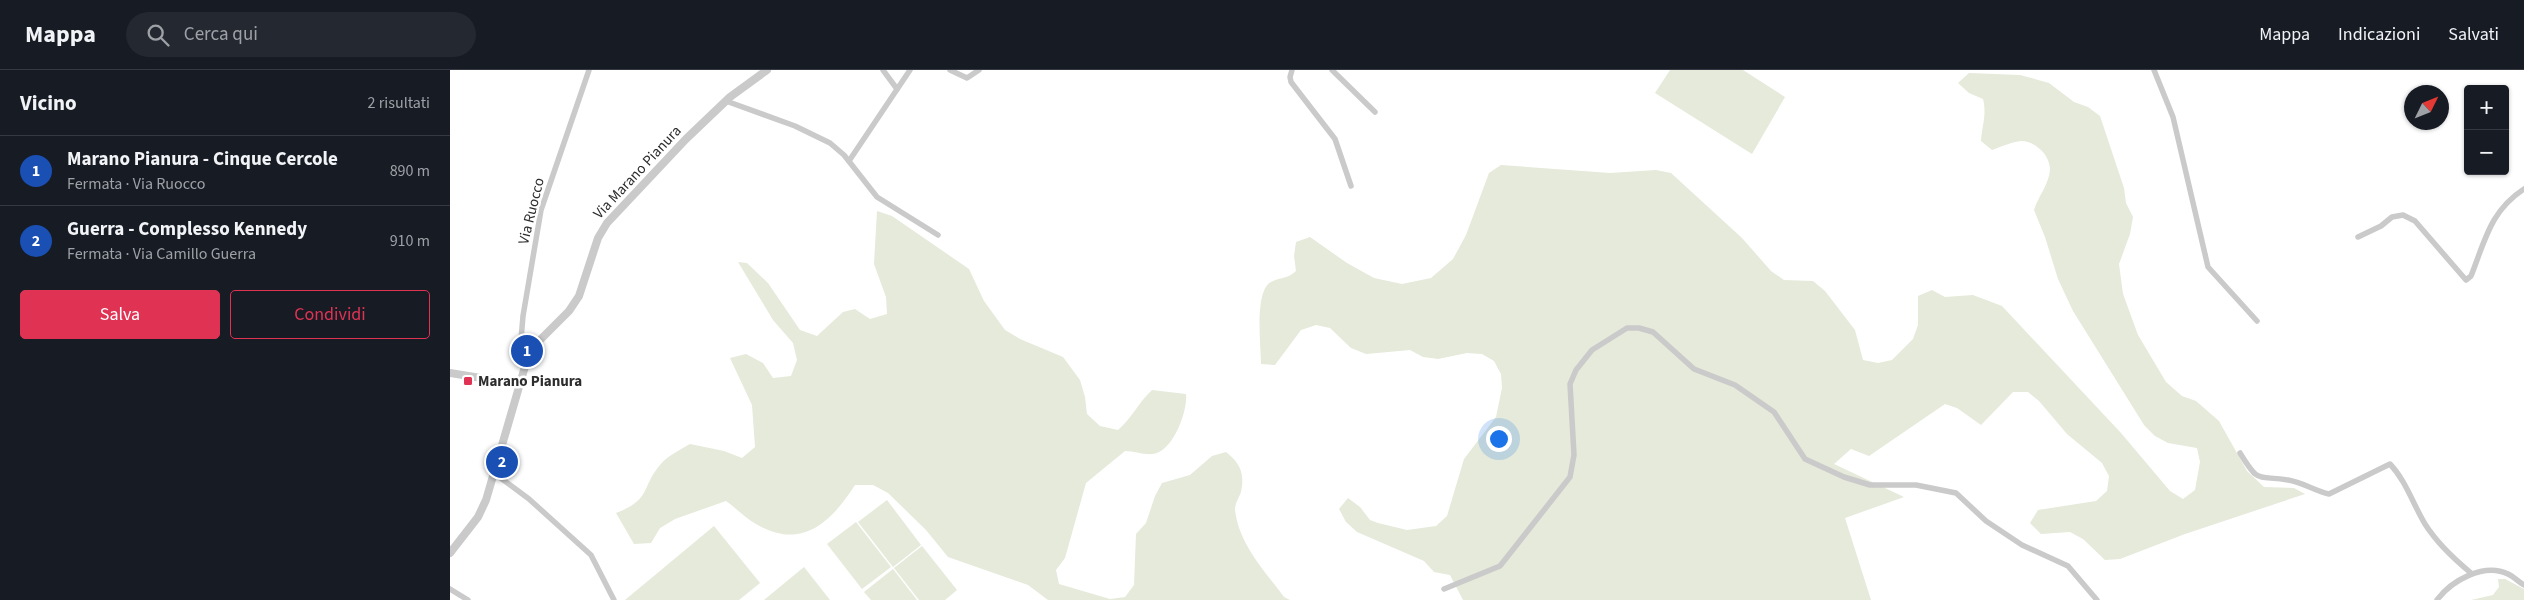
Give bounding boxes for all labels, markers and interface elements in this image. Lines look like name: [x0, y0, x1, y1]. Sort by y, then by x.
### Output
search box: [126, 12, 476, 57]
text: Mappa: [25, 17, 96, 52]
icon: search: [144, 21, 172, 49]
text: Cerca qui: [184, 21, 258, 48]
text: Mappa: [2259, 22, 2310, 47]
text: Indicazioni: [2338, 22, 2420, 47]
text: Salvati: [2448, 22, 2499, 47]
north arrow: [2404, 85, 2449, 130]
map controls: [2464, 85, 2509, 175]
button: +: [2464, 85, 2509, 130]
text: Vicino: [20, 88, 77, 118]
text: 2 risultati: [368, 92, 430, 114]
street label: Via Marano Pianura: [589, 121, 686, 224]
button: −: [2464, 130, 2509, 175]
text: Marano Pianura - Cinque Cercole: [67, 146, 338, 173]
text: 1: [32, 160, 40, 182]
text: 890 m: [390, 160, 430, 182]
text: Fermata · Via Ruocco: [67, 173, 205, 195]
street label: Via Ruocco: [513, 176, 550, 247]
text: Guerra - Complesso Kennedy: [67, 216, 307, 243]
text: 2: [32, 230, 40, 252]
text: 910 m: [390, 230, 430, 252]
text: Fermata · Via Camillo Guerra: [67, 243, 256, 265]
button: Salva: [20, 290, 220, 339]
button: Condividi: [230, 290, 430, 339]
pin: 1: [511, 332, 543, 370]
place label: Marano Pianura: [478, 371, 582, 392]
marker: Marano Pianura: [462, 375, 474, 387]
your location: [1486, 426, 1512, 452]
pin: 2: [486, 443, 518, 481]

